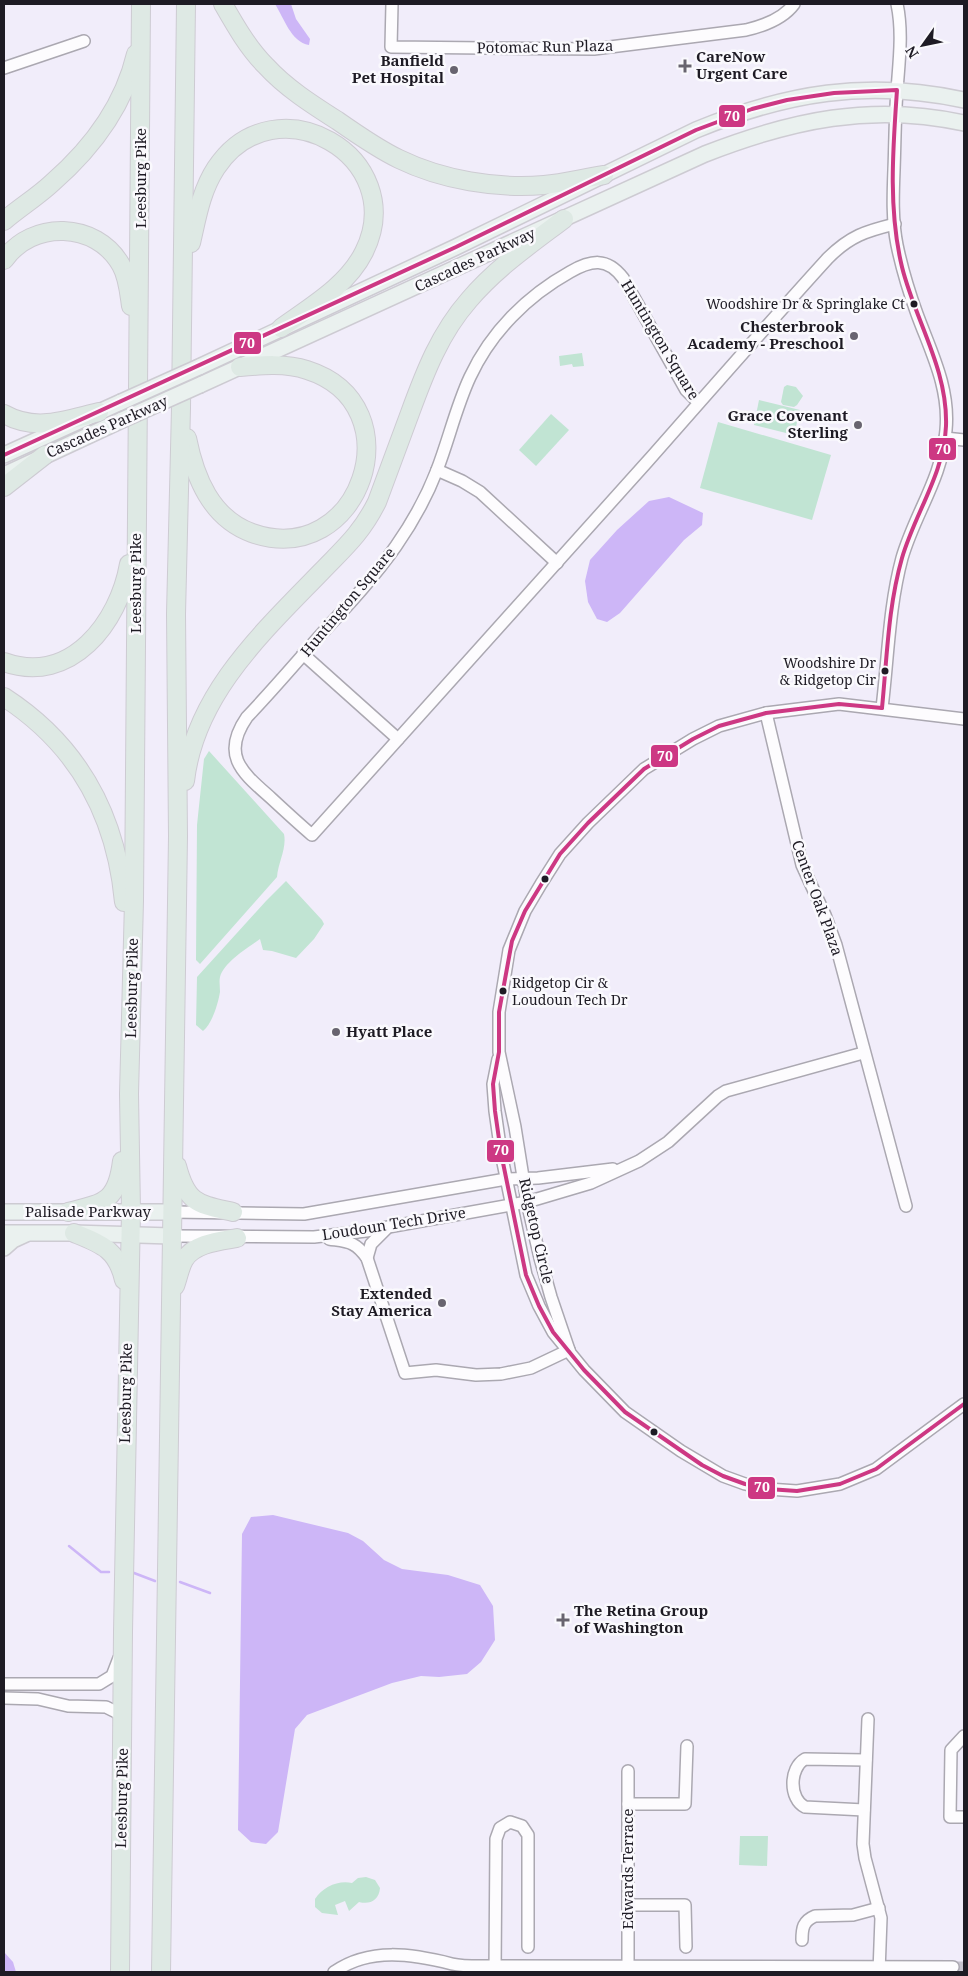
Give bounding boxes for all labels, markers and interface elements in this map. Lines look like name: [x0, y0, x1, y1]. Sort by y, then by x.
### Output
north arrow: [898, 20, 948, 70]
street label: Potomac Run Plaza: [476, 35, 614, 57]
text: N: [901, 43, 923, 62]
place label: CareNow Urgent Care: [696, 46, 787, 83]
place label: Banfield Pet Hospital: [352, 50, 445, 87]
marker: CareNow Urgent Care: [678, 59, 692, 73]
marker: Banfield Pet Hospital: [448, 64, 460, 76]
line badge: 70: [718, 104, 746, 128]
text: 70: [724, 106, 740, 125]
street label: Leesburg Pike: [130, 128, 150, 228]
street label: Cascades Parkway: [411, 222, 539, 296]
street label: Huntington Square: [617, 276, 705, 403]
place label: Woodshire Dr & Springlake Ct: [706, 294, 905, 313]
marker: Woodshire Dr & Springlake Ct: [909, 299, 919, 309]
place label: Chesterbrook Academy - Preschool: [687, 316, 845, 353]
marker: Chesterbrook Academy - Preschool: [848, 330, 860, 342]
line badge: 70: [233, 331, 262, 355]
text: 70: [239, 333, 255, 352]
street label: Cascades Parkway: [43, 390, 171, 462]
place label: Grace Covenant Sterling: [728, 405, 849, 442]
marker: Grace Covenant Sterling: [852, 419, 864, 431]
line badge: 70: [928, 437, 957, 461]
text: 70: [935, 439, 951, 458]
street label: Leesburg Pike: [125, 533, 145, 633]
street label: Huntington Square: [296, 543, 399, 660]
place label: Woodshire Dr & Ridgetop Cir: [780, 653, 876, 689]
marker: Woodshire Dr & Ridgetop Cir: [880, 666, 890, 676]
line badge: 70: [650, 744, 679, 768]
text: 70: [657, 746, 673, 765]
street label: Center Oak Plaza: [788, 837, 848, 958]
unlabelled marker: [540, 874, 550, 884]
street label: Leesburg Pike: [120, 938, 142, 1038]
place label: Ridgetop Cir & Loudoun Tech Dr: [512, 973, 628, 1009]
marker: Ridgetop Cir & Loudoun Tech Dr: [498, 986, 508, 996]
place label: Hyatt Place: [346, 1021, 432, 1041]
marker: Hyatt Place: [330, 1026, 342, 1038]
line badge: 70: [486, 1139, 515, 1163]
text: 70: [493, 1140, 509, 1159]
street label: Ridgetop Circle: [515, 1176, 559, 1286]
street label: Palisade Parkway: [25, 1201, 152, 1221]
street label: Loudoun Tech Drive: [321, 1202, 467, 1244]
place label: Extended Stay America: [331, 1283, 432, 1320]
marker: Extended Stay America: [436, 1297, 448, 1309]
street label: Leesburg Pike: [114, 1343, 136, 1443]
unlabelled marker: [649, 1427, 659, 1437]
line badge: 70: [747, 1476, 776, 1500]
text: 70: [754, 1477, 770, 1496]
place label: The Retina Group of Washington: [574, 1600, 708, 1637]
marker: The Retina Group of Washington: [556, 1613, 570, 1627]
street label: Leesburg Pike: [110, 1748, 132, 1848]
street label: Edwards Terrace: [617, 1808, 637, 1930]

